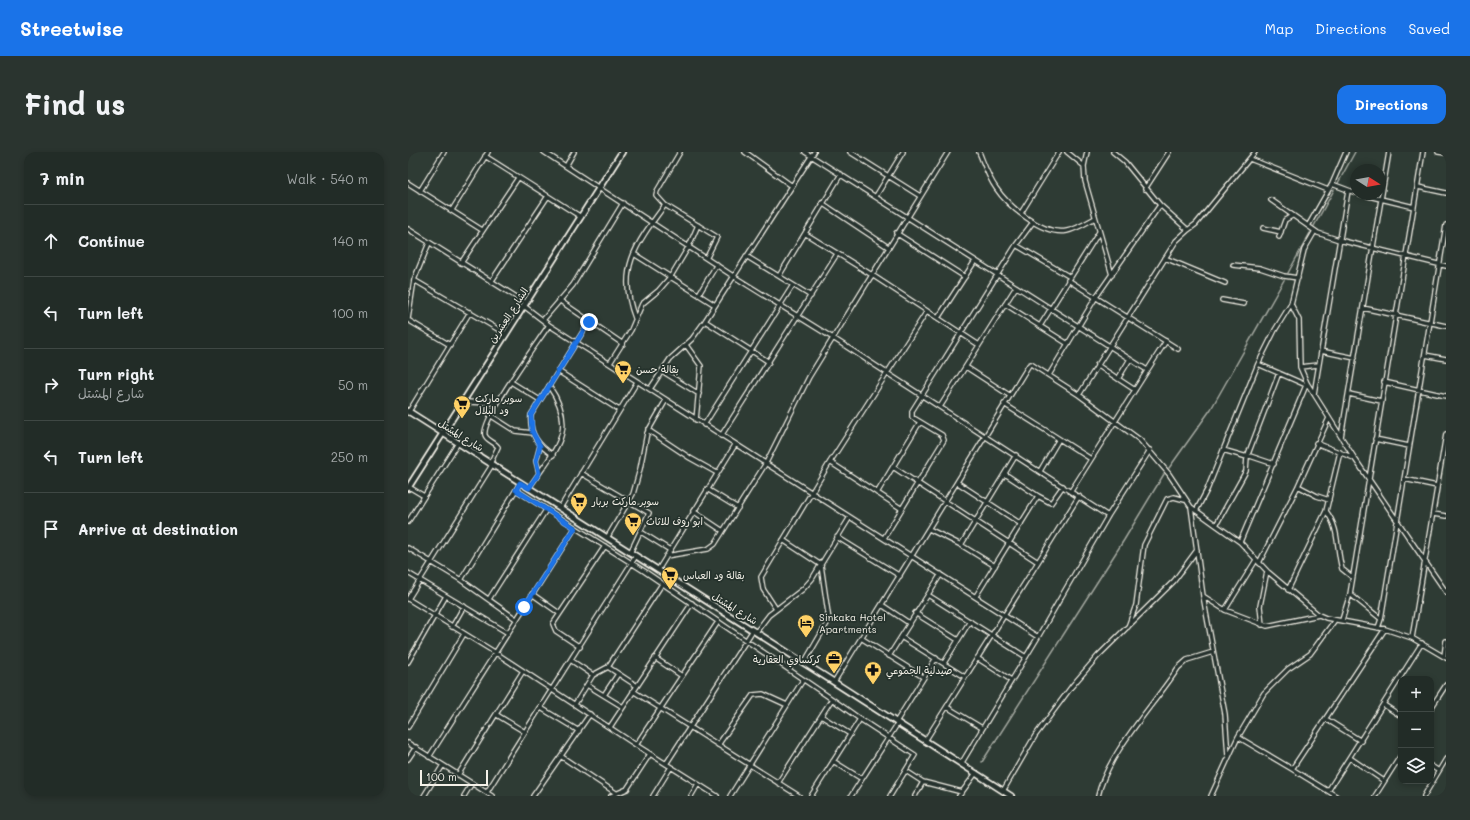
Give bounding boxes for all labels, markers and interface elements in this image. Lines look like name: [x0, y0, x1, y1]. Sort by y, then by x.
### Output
text: Streetwise: [20, 16, 123, 41]
text: Map: [1265, 19, 1293, 38]
text: Directions: [1315, 19, 1386, 38]
text: Saved: [1408, 19, 1450, 38]
button: Directions: [1337, 85, 1446, 124]
text: Find us: [24, 86, 125, 122]
north arrow: [1350, 164, 1386, 200]
text: 7 min: [40, 167, 85, 189]
text: Walk · 540 m: [287, 170, 368, 187]
icon: ahead: [40, 230, 62, 252]
text: Continue: [78, 231, 145, 251]
text: 140 m: [332, 232, 368, 249]
street label: الشارع العشرين: [485, 285, 532, 346]
icon: left: [40, 302, 62, 324]
text: Turn left: [78, 303, 143, 323]
text: 100 m: [332, 304, 368, 321]
route end: [580, 313, 598, 331]
supermarket icon: بقالة حسن: [613, 359, 633, 384]
place label: بقالة حسن: [636, 362, 679, 376]
text: Turn right: [78, 364, 155, 384]
icon: right: [40, 374, 62, 396]
text: 50 m: [338, 376, 368, 393]
text: شارع المشتل: [78, 384, 144, 401]
place label: سوبر ماركت ود البلال: [475, 391, 522, 417]
supermarket icon: سوبر ماركت ود البلال: [452, 394, 472, 419]
street label: شارع المشتل: [435, 416, 487, 455]
icon: left: [40, 446, 62, 468]
text: Turn left: [78, 447, 143, 467]
text: 250 m: [331, 448, 368, 465]
supermarket icon: سوبر ماركت بربار: [569, 491, 589, 516]
place label: سوبر ماركت بربار: [591, 494, 659, 508]
supermarket icon: ابو روف للاثاث: [623, 511, 643, 536]
place label: ابو روف للاثاث: [646, 514, 703, 528]
icon: arrive: [40, 518, 62, 540]
text: Arrive at destination: [78, 519, 238, 539]
supermarket icon: بقالة ود العباس: [660, 565, 680, 590]
place label: بقالة ود العباس: [683, 568, 745, 582]
street label: شارع المشتل: [709, 589, 761, 628]
route start: [515, 598, 533, 616]
place label: Sinkaka Hotel Apartments: [819, 610, 886, 636]
hotel icon: Sinkaka Hotel Apartments: [796, 613, 816, 638]
office icon: كركساوي العقارية: [824, 649, 844, 674]
place label: كركساوي العقارية: [753, 652, 821, 668]
pharmacy icon: صيدلية الجموعي: [863, 660, 883, 685]
place label: صيدلية الجموعي: [886, 663, 952, 680]
map controls: [1398, 676, 1434, 784]
button: +: [1398, 676, 1434, 712]
button: −: [1398, 712, 1434, 748]
button: layers: [1398, 748, 1434, 784]
scale bar: [420, 768, 488, 787]
text: 100 m: [426, 769, 457, 784]

